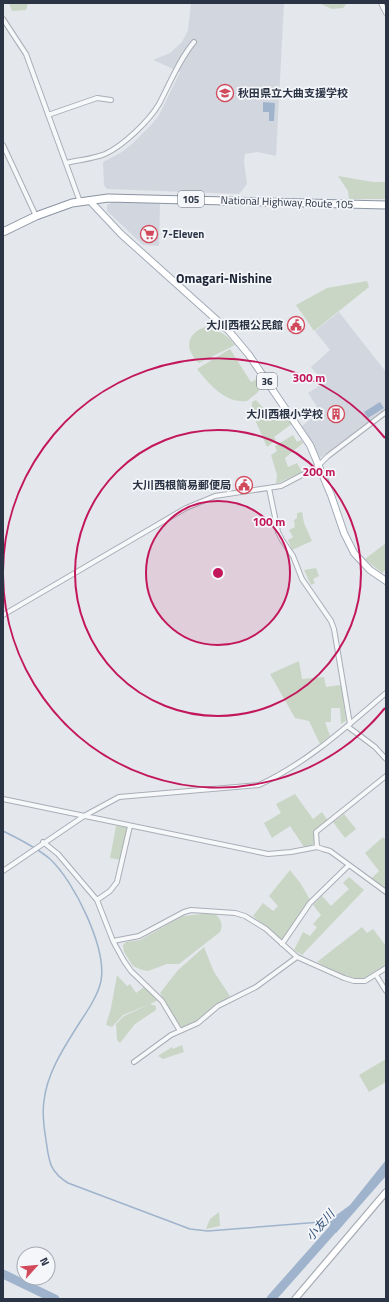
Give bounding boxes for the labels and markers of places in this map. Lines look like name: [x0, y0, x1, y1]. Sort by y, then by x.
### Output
school or university icon: 秋田県立大曲支援学校: [215, 83, 235, 103]
place label: 秋田県立大曲支援学校: [238, 85, 348, 101]
supermarket icon: 7-Eleven: [139, 224, 159, 244]
place label: 7-Eleven: [162, 226, 204, 242]
public building icon: 大川西根公民館: [286, 315, 306, 335]
place label: 大川西根公民館: [206, 317, 283, 333]
building icon: 大川西根小学校: [326, 404, 346, 424]
place label: 大川西根小学校: [246, 406, 323, 422]
public building icon: 大川西根簡易郵便局: [234, 475, 254, 495]
place label: 大川西根簡易郵便局: [132, 477, 231, 493]
centre of rings: [211, 566, 225, 580]

